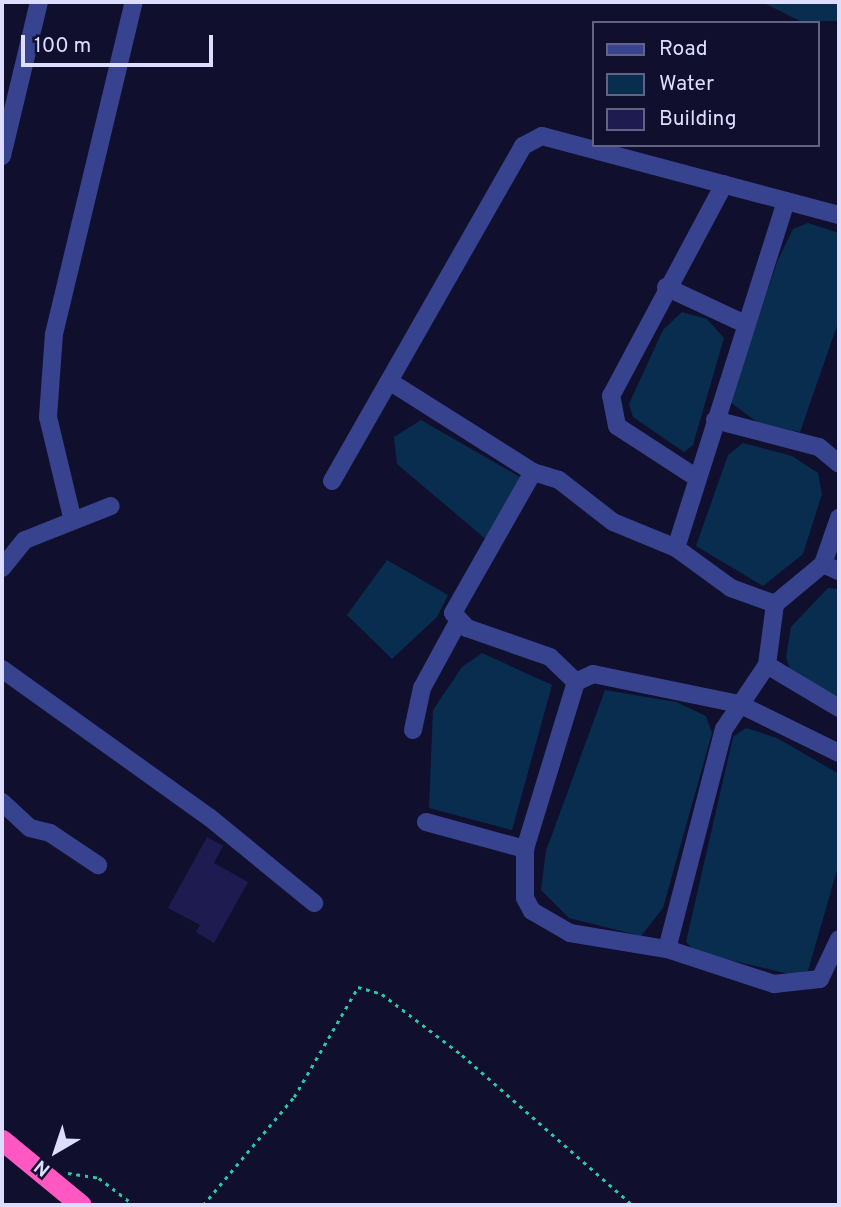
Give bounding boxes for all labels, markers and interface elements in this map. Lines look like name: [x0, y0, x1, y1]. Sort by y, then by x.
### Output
scale bar: [24, 21, 217, 65]
legend: [592, 21, 820, 147]
text: 100 m: [34, 33, 91, 60]
text: Road: [659, 36, 708, 63]
text: Water: [659, 71, 714, 98]
text: Building: [659, 106, 737, 133]
north arrow: [21, 1116, 91, 1186]
text: N: [30, 1154, 56, 1181]

